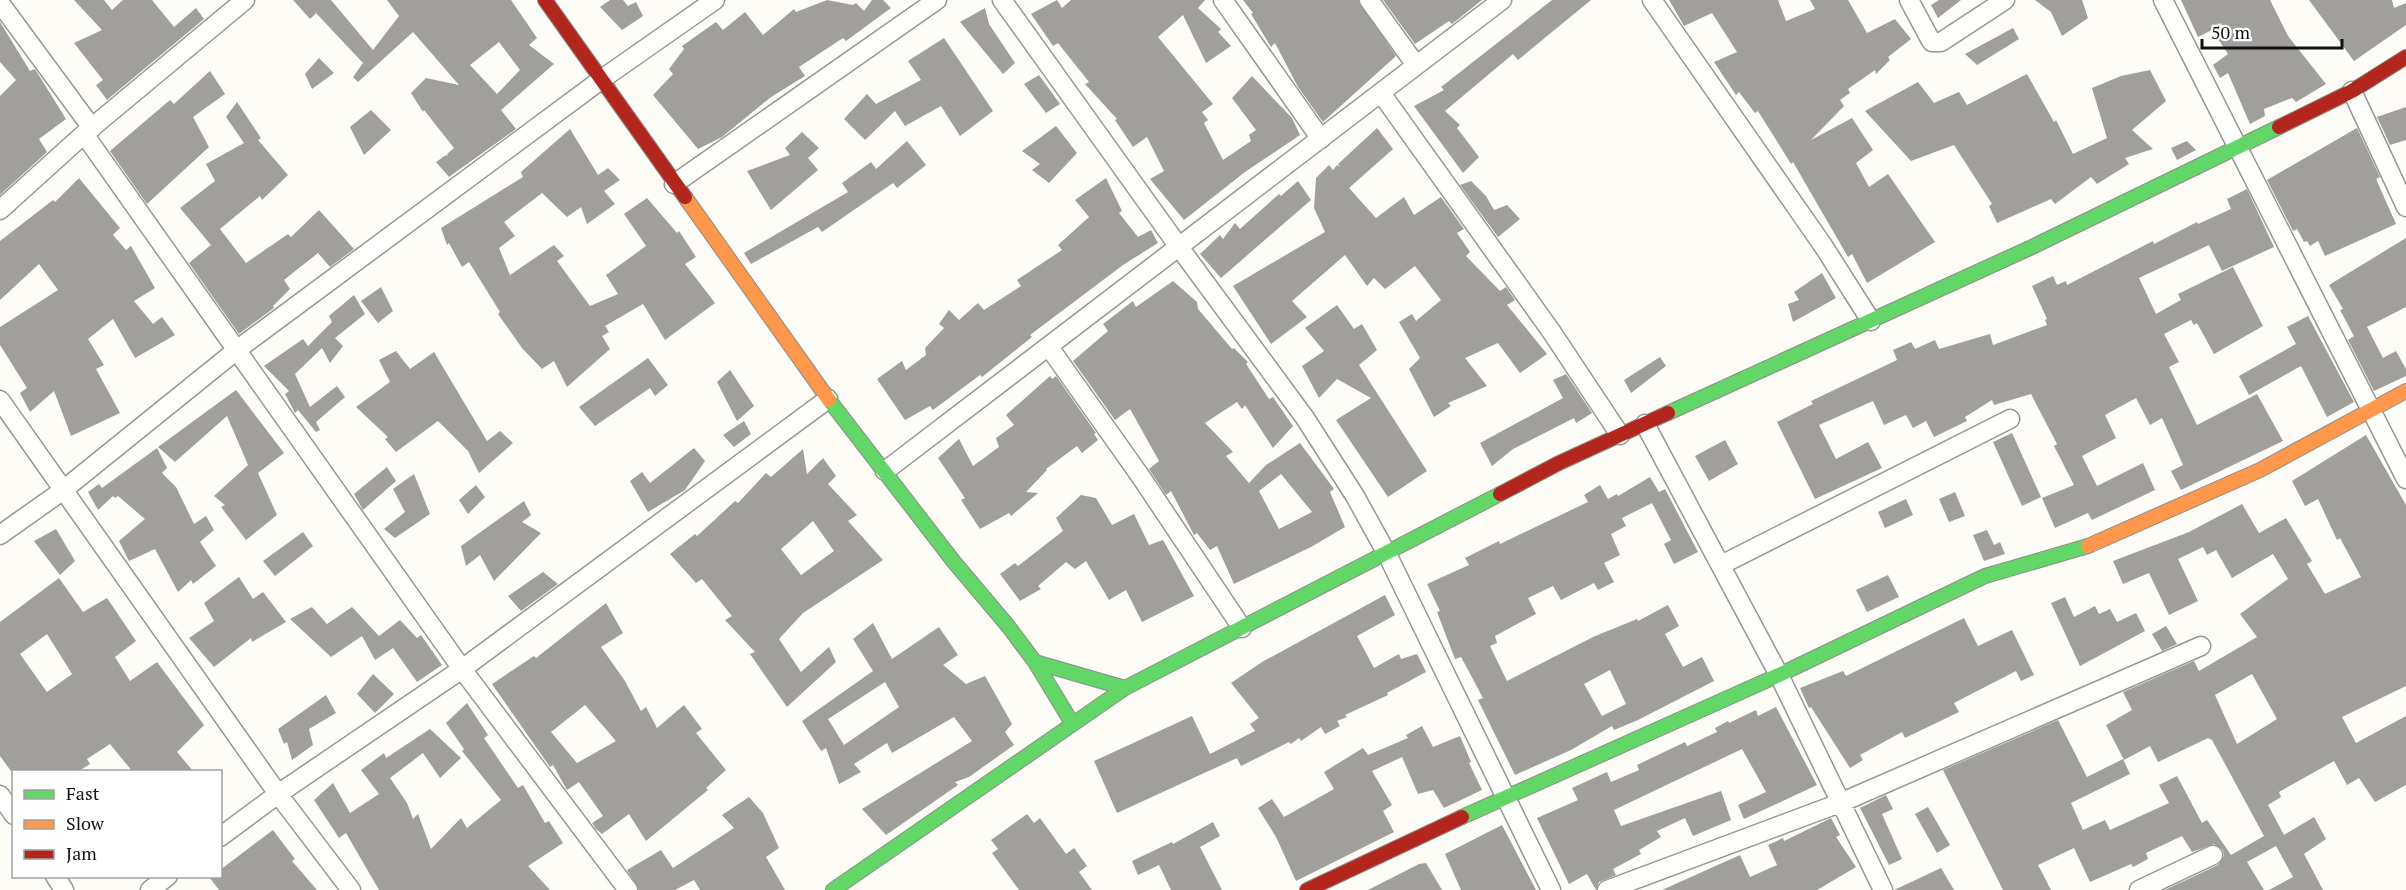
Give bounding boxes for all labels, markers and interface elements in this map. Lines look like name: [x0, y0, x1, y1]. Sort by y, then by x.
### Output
scale bar: [2202, 12, 2342, 50]
text: 50 m: [2211, 20, 2251, 44]
legend: [12, 770, 222, 878]
text: Fast: [66, 781, 100, 805]
text: Slow: [66, 811, 105, 835]
text: Jam: [66, 841, 97, 865]

